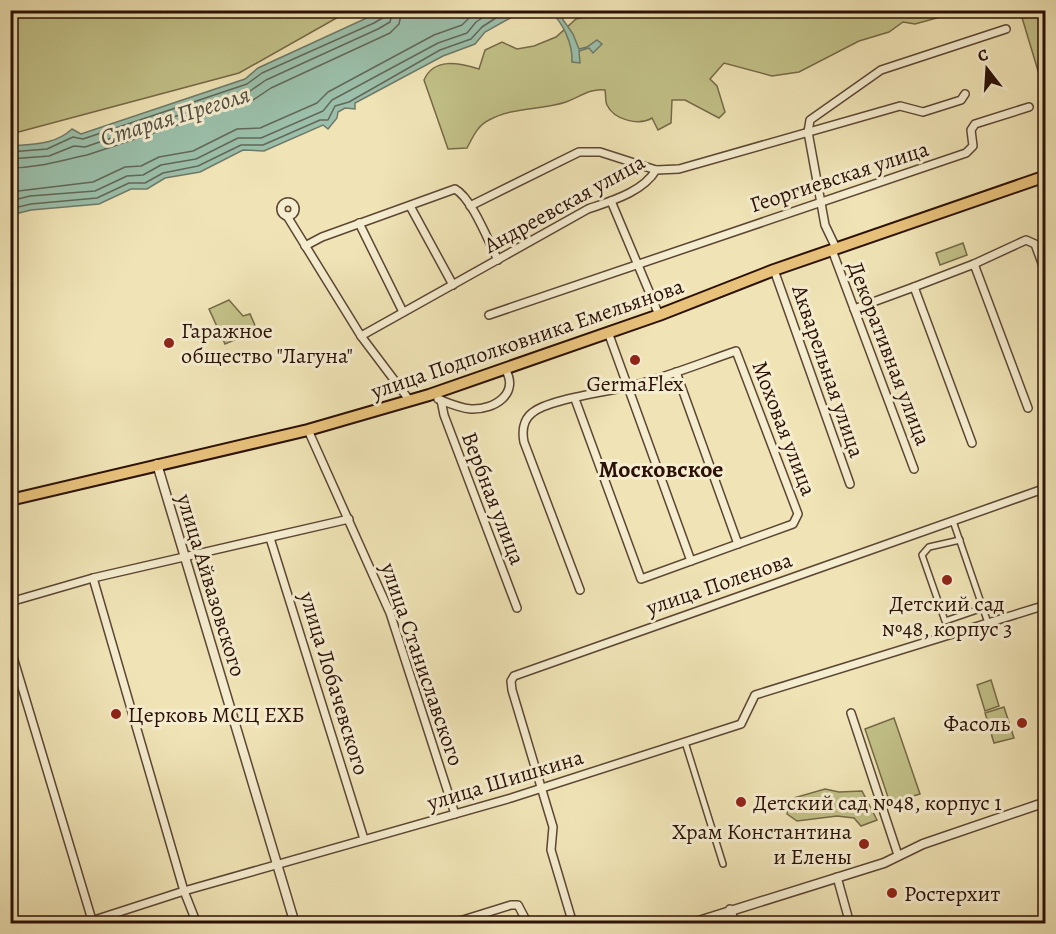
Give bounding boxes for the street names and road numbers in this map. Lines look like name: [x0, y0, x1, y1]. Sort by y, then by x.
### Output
street label: Георгиевская улица: [746, 134, 933, 220]
street label: Андреевская улица: [478, 147, 651, 261]
street label: Декоративная улица: [840, 257, 938, 451]
street label: улица Подполковника Емельянова: [366, 271, 688, 407]
street label: Акварельная улица: [784, 280, 872, 462]
street label: Моховая улица: [745, 357, 824, 501]
street label: Вербная улица: [454, 428, 532, 570]
street label: улица Айвазовского: [169, 489, 253, 680]
street label: улица Поленова: [641, 545, 797, 623]
street label: улица Станиславского: [373, 558, 471, 770]
street label: улица Лобачевского: [292, 587, 376, 779]
street label: улица Шишкина: [423, 742, 588, 818]

